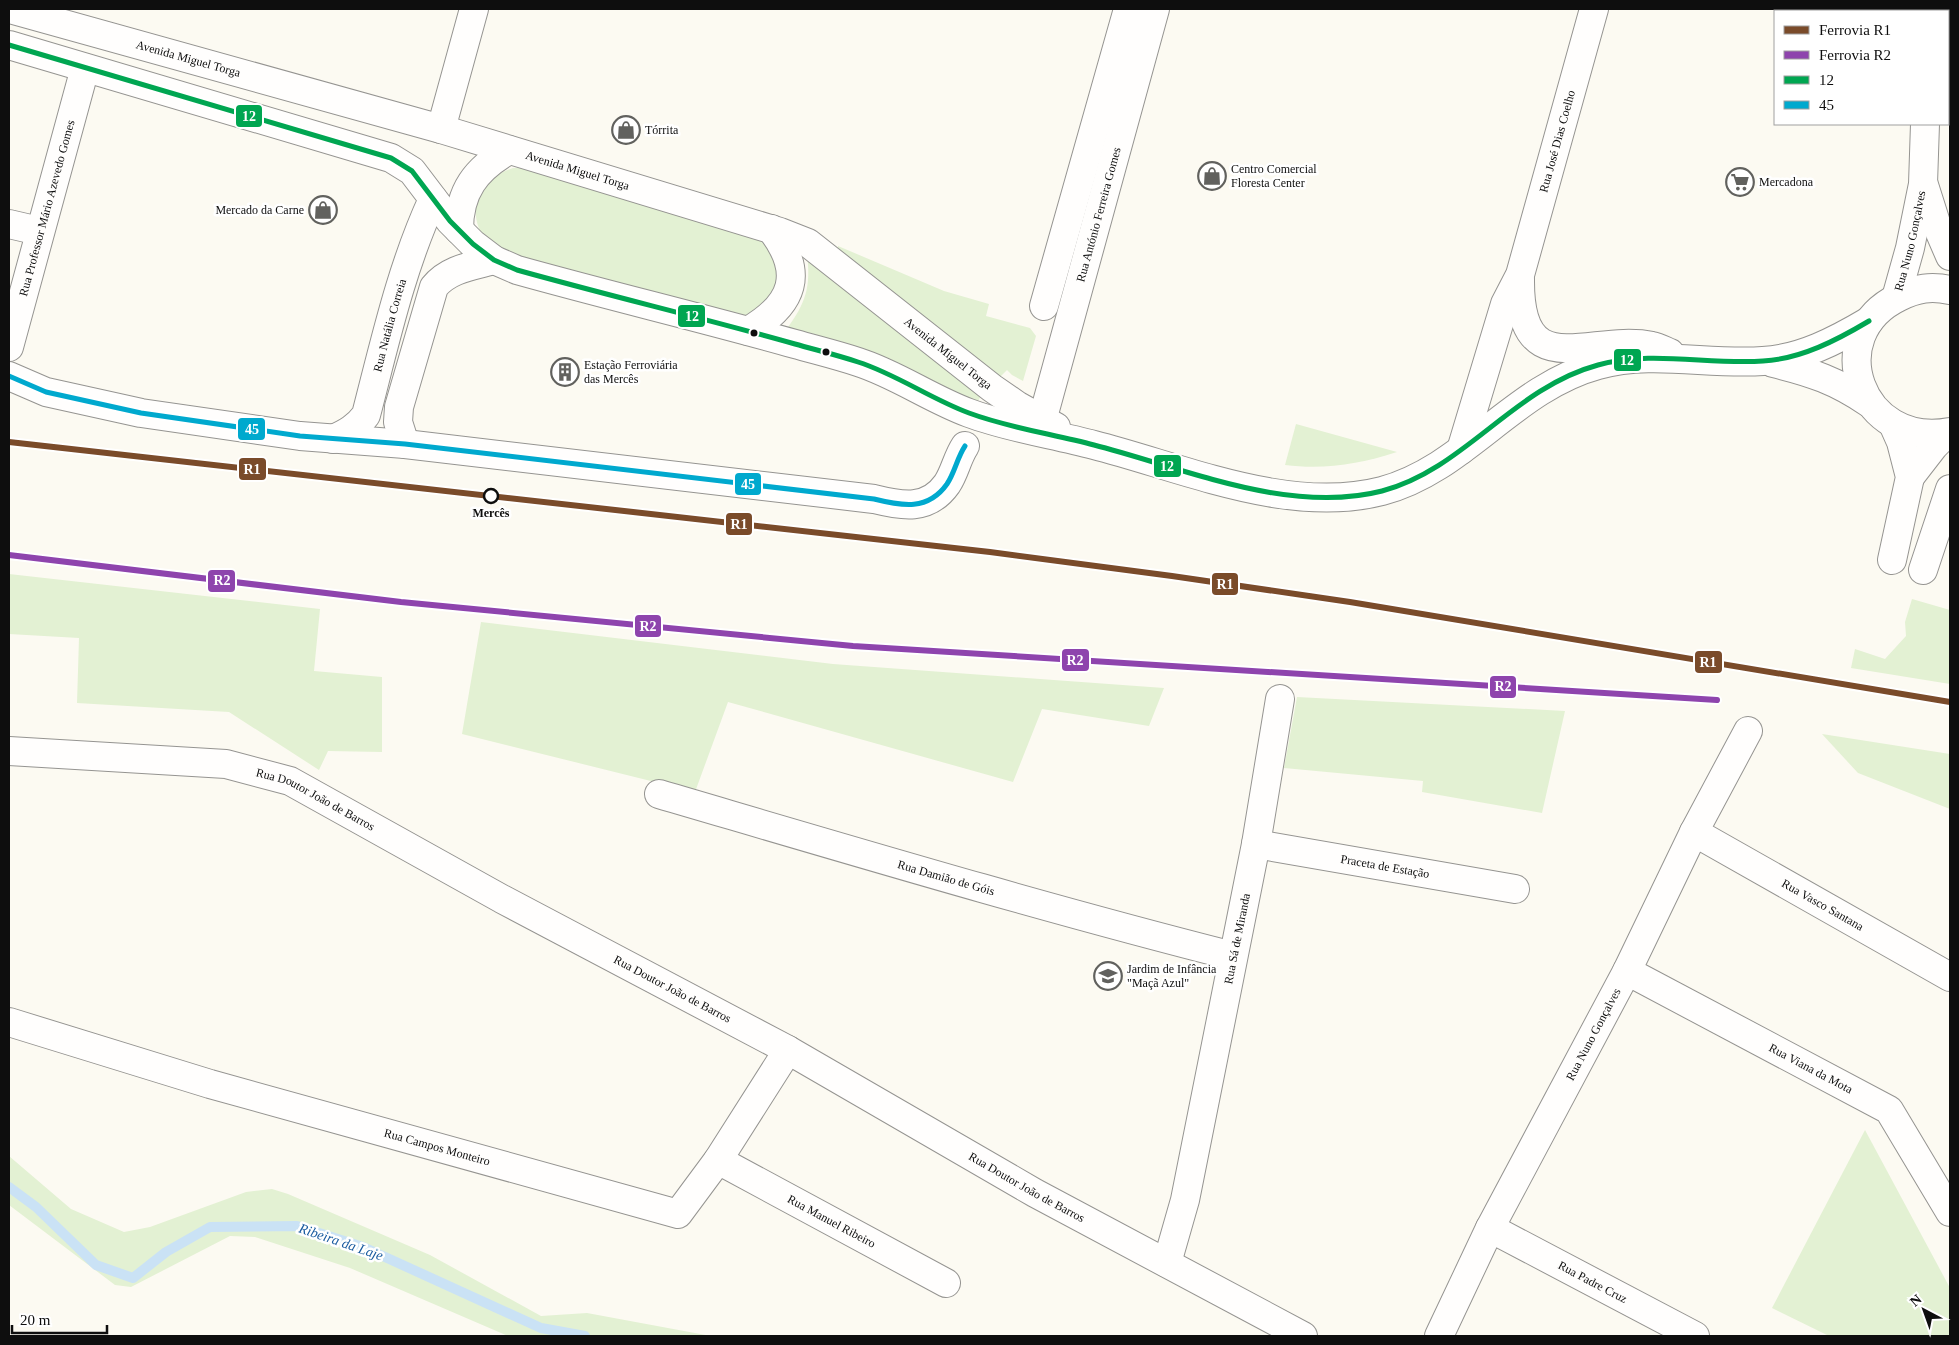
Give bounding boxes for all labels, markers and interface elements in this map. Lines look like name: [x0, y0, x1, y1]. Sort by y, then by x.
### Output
legend: [1774, 10, 1949, 125]
text: Ferrovia R1: [1819, 22, 1891, 38]
street label: Avenida Miguel Torga: [134, 37, 243, 80]
text: Ferrovia R2: [1819, 47, 1891, 63]
text: 12: [1819, 72, 1834, 88]
street label: Rua José Dias Coelho: [1536, 88, 1578, 194]
text: 45: [1819, 97, 1834, 113]
line badge: 12: [235, 104, 263, 128]
text: 12: [242, 109, 256, 124]
shop icon: Tórrita: [611, 115, 641, 145]
street label: Rua Professor Mário Azevedo Gomes: [16, 118, 78, 298]
place label: Tórrita: [645, 123, 679, 137]
street label: Rua António Ferreira Gomes: [1073, 145, 1124, 284]
street label: Avenida Miguel Torga: [524, 148, 632, 193]
shop icon: Centro Comercial Floresta Center: [1197, 161, 1227, 191]
place label: Centro Comercial Floresta Center: [1231, 162, 1317, 190]
supermarket icon: Mercadona: [1725, 167, 1755, 197]
place label: Mercadona: [1759, 175, 1814, 189]
street label: Rua Nuno Gonçalves: [1891, 189, 1929, 293]
shop icon: Mercado da Carne: [308, 195, 338, 225]
place label: Mercado da Carne: [215, 203, 304, 217]
street label: Rua Natália Correia: [370, 276, 409, 373]
line badge: 12: [677, 304, 706, 328]
text: 12: [685, 309, 699, 324]
street label: Avenida Miguel Torga: [901, 314, 995, 393]
unlabelled marker: [749, 328, 759, 338]
unlabelled marker: [821, 347, 831, 357]
line badge: 12: [1613, 348, 1642, 372]
text: 12: [1620, 353, 1634, 368]
building icon: Estação Ferroviária das Mercês: [550, 357, 580, 387]
place label: Estação Ferroviária das Mercês: [584, 358, 678, 386]
line badge: 45: [237, 417, 266, 441]
text: 45: [245, 422, 259, 437]
line badge: 12: [1153, 454, 1182, 478]
line badge: R1: [238, 457, 267, 481]
text: 12: [1160, 459, 1174, 474]
text: R1: [243, 462, 261, 477]
line badge: 45: [734, 472, 762, 496]
text: 45: [741, 477, 755, 492]
marker: Mercês: [483, 488, 499, 504]
place label: Mercês: [472, 506, 510, 520]
line badge: R1: [725, 512, 753, 536]
text: R1: [730, 517, 748, 532]
line badge: R2: [207, 569, 236, 593]
line badge: R1: [1211, 572, 1239, 596]
text: R2: [213, 573, 231, 588]
text: R1: [1216, 577, 1234, 592]
line badge: R2: [634, 614, 662, 638]
text: R2: [639, 619, 657, 634]
line badge: R2: [1061, 648, 1090, 672]
line badge: R1: [1694, 650, 1723, 674]
text: R2: [1066, 653, 1084, 668]
text: R1: [1699, 655, 1717, 670]
line badge: R2: [1489, 675, 1517, 699]
text: R2: [1494, 679, 1512, 694]
street label: Rua Doutor João de Barros: [254, 765, 377, 834]
street label: Praceta de Estação: [1340, 852, 1431, 881]
street label: Rua Damião de Góis: [896, 857, 996, 898]
street label: Rua Vasco Santana: [1779, 876, 1867, 934]
street label: Rua Sá de Miranda: [1221, 891, 1253, 985]
street label: Rua Doutor João de Barros: [611, 952, 734, 1026]
school or university icon: Jardim de Infância "Maçã Azul": [1093, 961, 1123, 991]
place label: Jardim de Infância "Maçã Azul": [1127, 962, 1217, 990]
street label: Rua Nuno Gonçalves: [1563, 985, 1624, 1083]
street label: Rua Viana da Mota: [1766, 1041, 1856, 1097]
street label: Rua Campos Monteiro: [382, 1126, 492, 1168]
street label: Rua Doutor João de Barros: [966, 1149, 1087, 1225]
street label: Rua Manuel Ribeiro: [785, 1192, 878, 1251]
water label: Ribeira da Laje: [296, 1220, 385, 1263]
street label: Rua Padre Cruz: [1556, 1258, 1630, 1306]
north arrow: [1899, 1285, 1949, 1335]
text: N: [1907, 1292, 1925, 1310]
scale bar: [12, 1302, 108, 1334]
text: 20 m: [20, 1312, 51, 1328]

